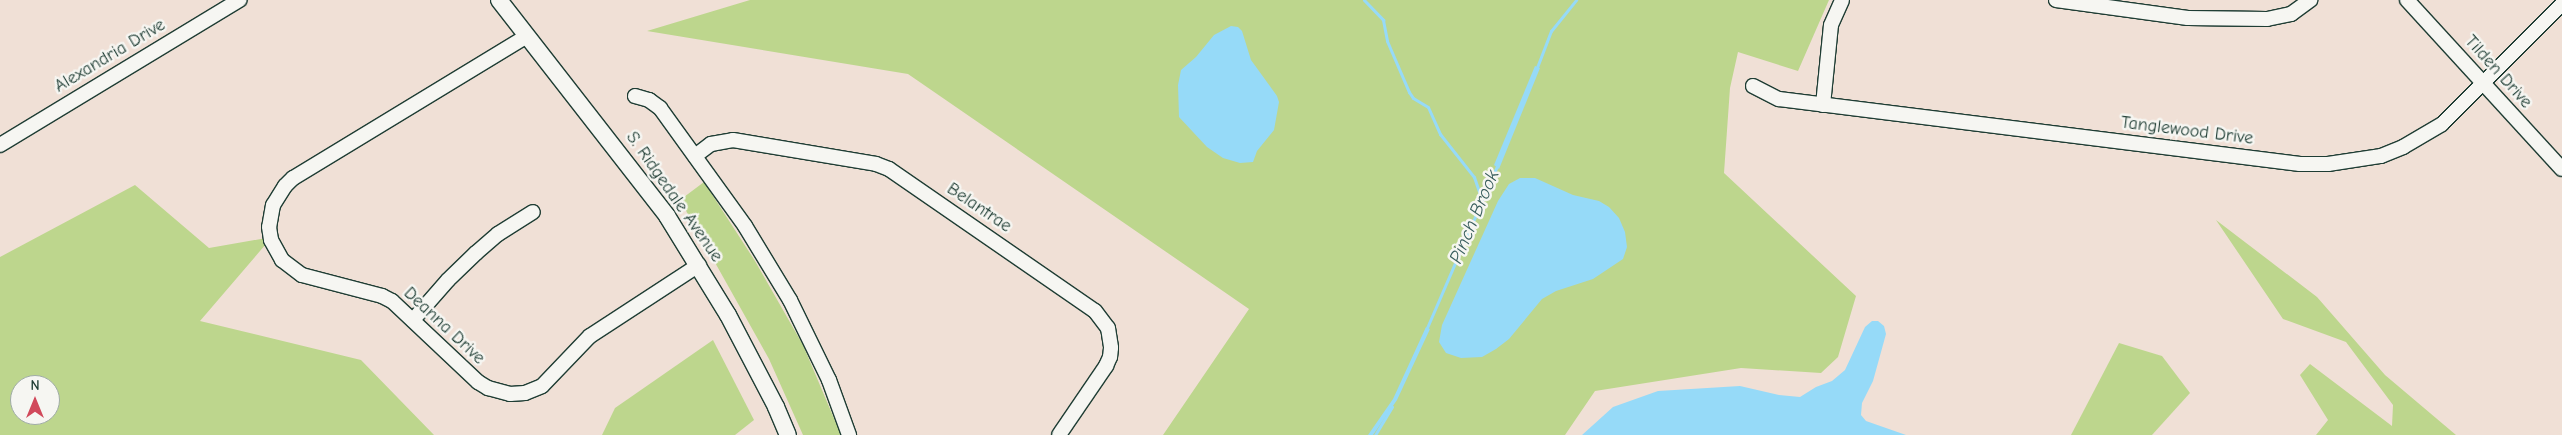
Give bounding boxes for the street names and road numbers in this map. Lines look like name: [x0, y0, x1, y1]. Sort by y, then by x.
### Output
street label: Alexandria Drive: [51, 14, 169, 98]
street label: Tilden Drive: [2460, 31, 2536, 113]
street label: Tanglewood Drive: [2120, 112, 2254, 150]
street label: S. Ridgedale Avenue: [621, 128, 727, 266]
street label: Belantrae: [942, 178, 1016, 238]
street label: Deanna Drive: [399, 283, 489, 369]

